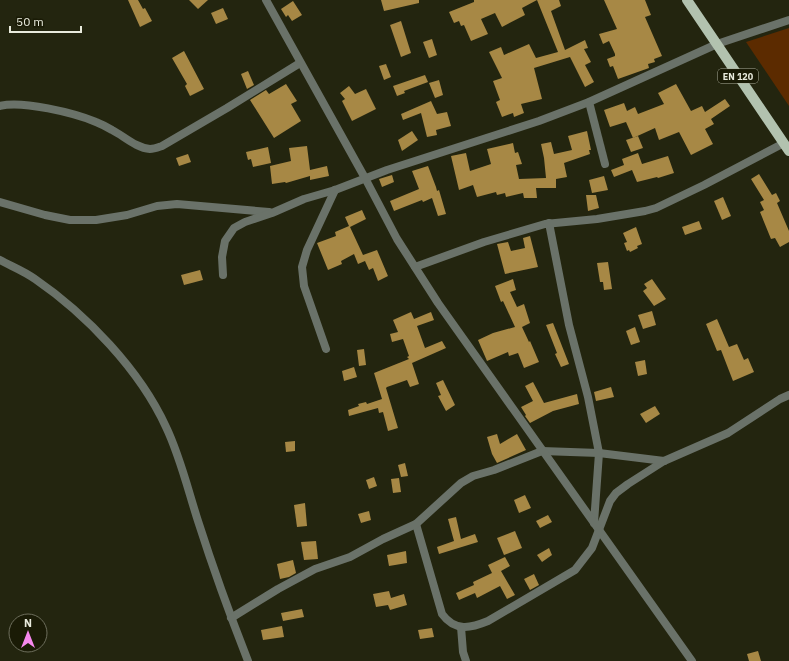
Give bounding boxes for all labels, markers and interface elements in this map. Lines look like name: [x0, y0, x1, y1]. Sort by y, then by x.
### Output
scale bar: [10, 8, 81, 34]
text: 50 m: [16, 14, 44, 29]
road number: EN 120: [718, 69, 758, 83]
north arrow: [8, 613, 48, 653]
text: N: [24, 616, 32, 630]

